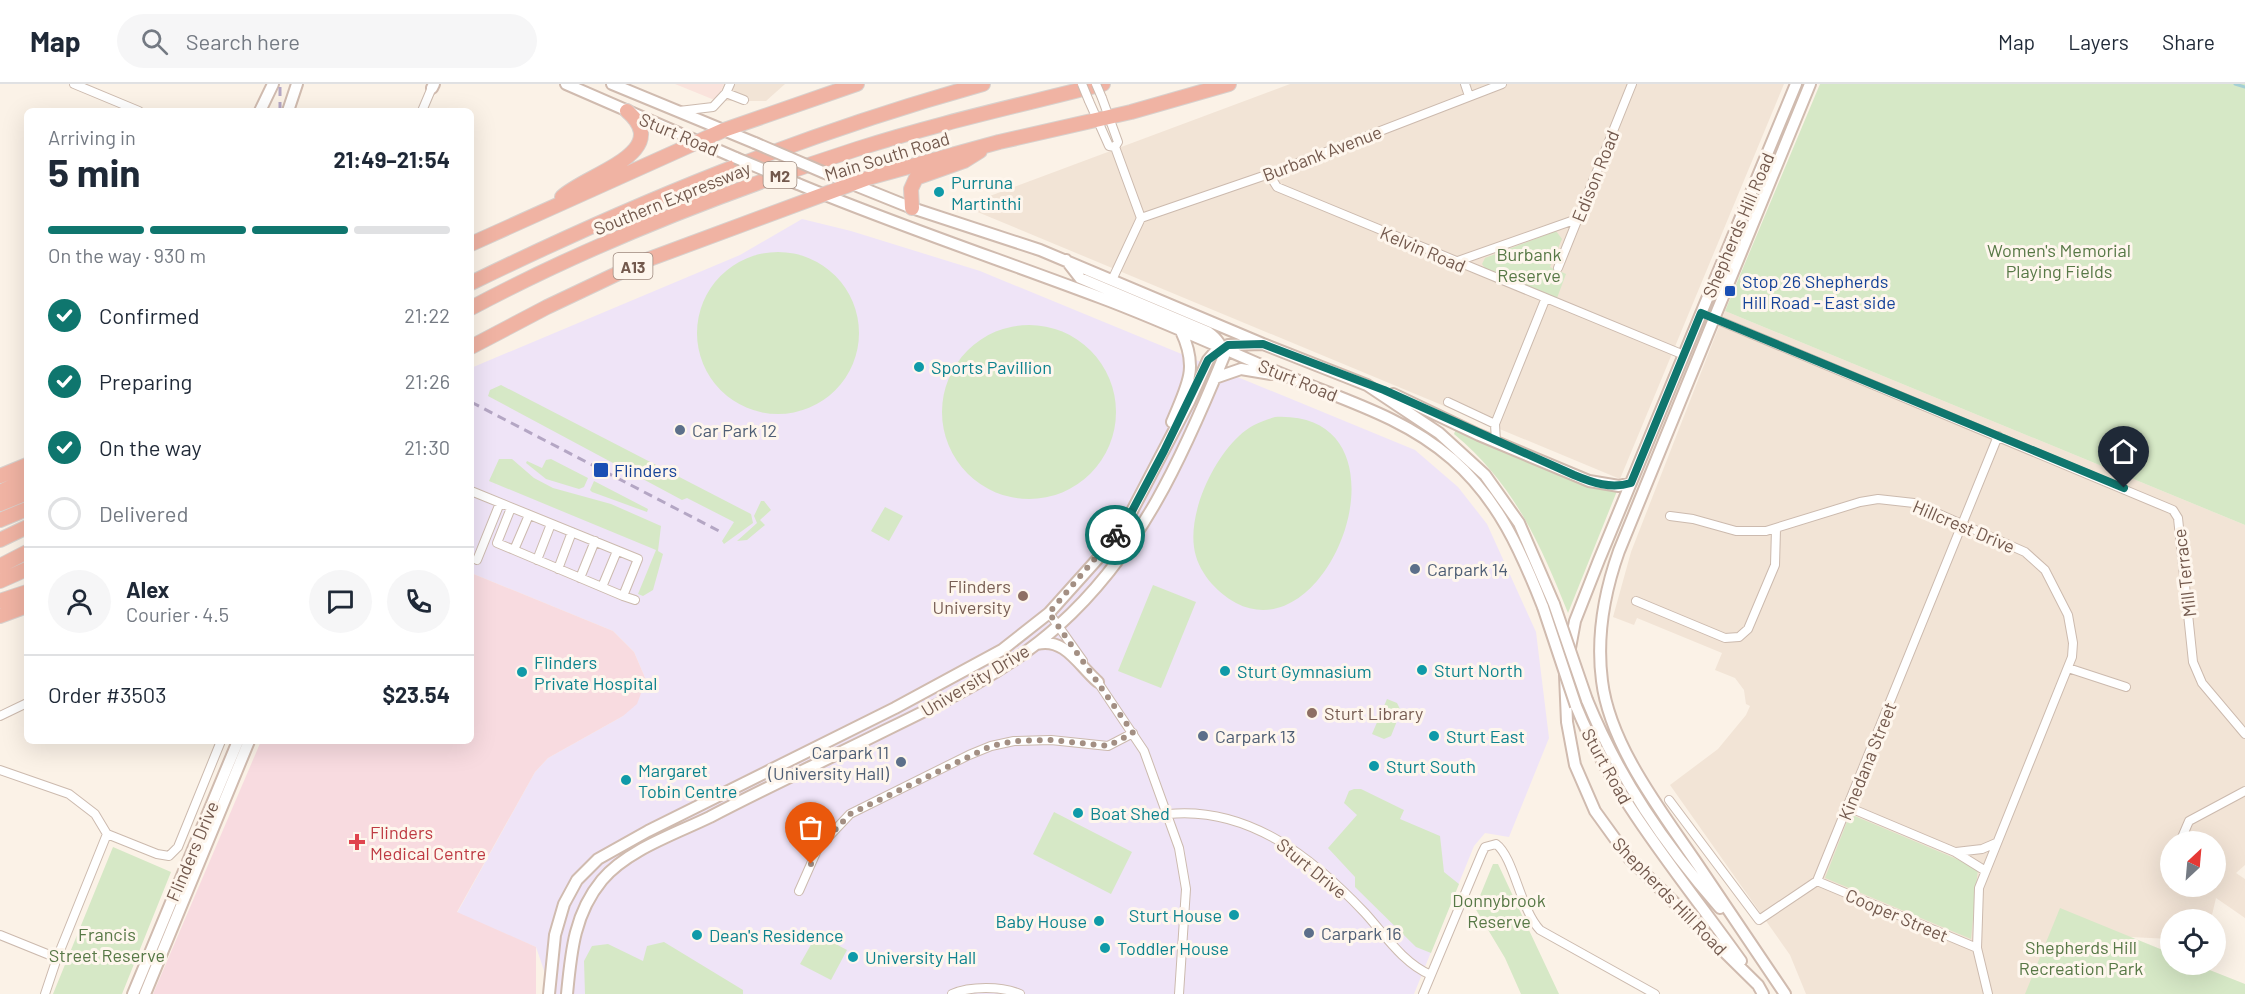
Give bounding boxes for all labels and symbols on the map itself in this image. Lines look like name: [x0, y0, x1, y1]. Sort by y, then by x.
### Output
street label: Sturt Road: [636, 108, 722, 160]
street label: Burbank Avenue: [1259, 120, 1385, 186]
street label: Main South Road: [822, 127, 952, 185]
street label: Edison Road: [1567, 127, 1623, 225]
street label: Shepherds Hill Road: [1698, 149, 1778, 301]
street label: Southern Expressway: [590, 156, 754, 240]
road number: M2: [764, 162, 796, 188]
place label: Purruna Martinthi: [951, 171, 1022, 214]
marker: Purruna Martinthi: [932, 185, 946, 199]
street label: Kelvin Road: [1377, 221, 1469, 277]
park label: Women's Memorial Playing Fields: [1987, 239, 2131, 282]
park label: Burbank Reserve: [1497, 243, 1561, 286]
road number: A13: [614, 253, 652, 279]
place label: Stop 26 Shepherds Hill Road - East side: [1742, 270, 1896, 313]
marker: Stop 26 Shepherds Hill Road - East side: [1723, 284, 1737, 298]
street label: Sturt Road: [1255, 354, 1341, 406]
place label: Sports Pavillion: [931, 356, 1052, 378]
marker: Sports Pavillion: [912, 360, 926, 374]
place label: Car Park 12: [692, 419, 777, 441]
marker: Car Park 12: [673, 423, 687, 437]
pin: [2098, 426, 2149, 488]
place label: Flinders: [614, 459, 677, 481]
marker: Flinders: [592, 461, 610, 479]
street label: Hillcrest Drive: [1910, 495, 2018, 557]
courier: [1085, 505, 1145, 565]
street label: Mill Terrace: [2168, 527, 2200, 619]
place label: Carpark 14: [1427, 558, 1508, 580]
marker: Carpark 14: [1408, 562, 1422, 576]
place label: Flinders University: [933, 575, 1011, 618]
marker: Flinders University: [1016, 589, 1030, 603]
street label: University Drive: [917, 639, 1033, 721]
place label: Flinders Private Hospital: [534, 651, 657, 694]
place label: Sturt North: [1434, 659, 1523, 681]
place label: Sturt Gymnasium: [1237, 660, 1372, 682]
marker: Sturt North: [1415, 663, 1429, 677]
marker: Sturt Gymnasium: [1218, 664, 1232, 678]
marker: Flinders Private Hospital: [515, 665, 529, 679]
street label: Kinedana Street: [1833, 699, 1901, 823]
place label: Sturt Library: [1324, 702, 1423, 724]
marker: Sturt Library: [1305, 706, 1319, 720]
street label: Sturt Road: [1577, 724, 1637, 808]
place label: Carpark 13: [1215, 725, 1295, 747]
place label: Sturt East: [1446, 725, 1525, 747]
marker: Carpark 13: [1196, 729, 1210, 743]
marker: Sturt East: [1427, 729, 1441, 743]
place label: Carpark 11 (University Hall): [767, 741, 889, 784]
marker: Carpark 11 (University Hall): [894, 755, 908, 769]
place label: Sturt South: [1386, 755, 1476, 777]
place label: Margaret Tobin Centre: [638, 759, 737, 802]
marker: Sturt South: [1367, 759, 1381, 773]
marker: Margaret Tobin Centre: [619, 773, 633, 787]
street label: Flinders Drive: [161, 798, 223, 904]
pin: [785, 802, 836, 864]
place label: Boat Shed: [1090, 802, 1170, 824]
marker: Boat Shed: [1071, 806, 1085, 820]
place label: Flinders Medical Centre: [370, 821, 486, 864]
north arrow: [2160, 831, 2226, 897]
street label: Shepherds Hill Road: [1608, 832, 1732, 960]
marker: Flinders Medical Centre: [348, 833, 366, 851]
street label: Sturt Drive: [1273, 833, 1351, 903]
street label: Cooper Street: [1842, 884, 1952, 946]
park label: Donnybrook Reserve: [1452, 889, 1546, 932]
place label: Sturt House: [1129, 904, 1222, 926]
marker: Sturt House: [1227, 908, 1241, 922]
place label: Baby House: [996, 910, 1087, 932]
marker: Baby House: [1092, 914, 1106, 928]
place label: Carpark 16: [1321, 922, 1401, 944]
park label: Francis Street Reserve: [49, 923, 165, 966]
place label: Dean's Residence: [709, 924, 844, 946]
marker: Carpark 16: [1302, 926, 1316, 940]
marker: Dean's Residence: [690, 928, 704, 942]
park label: Shepherds Hill Recreation Park: [2019, 936, 2143, 979]
place label: Toddler House: [1117, 937, 1229, 959]
marker: Toddler House: [1098, 941, 1112, 955]
place label: University Hall: [865, 946, 976, 968]
marker: University Hall: [846, 950, 860, 964]

